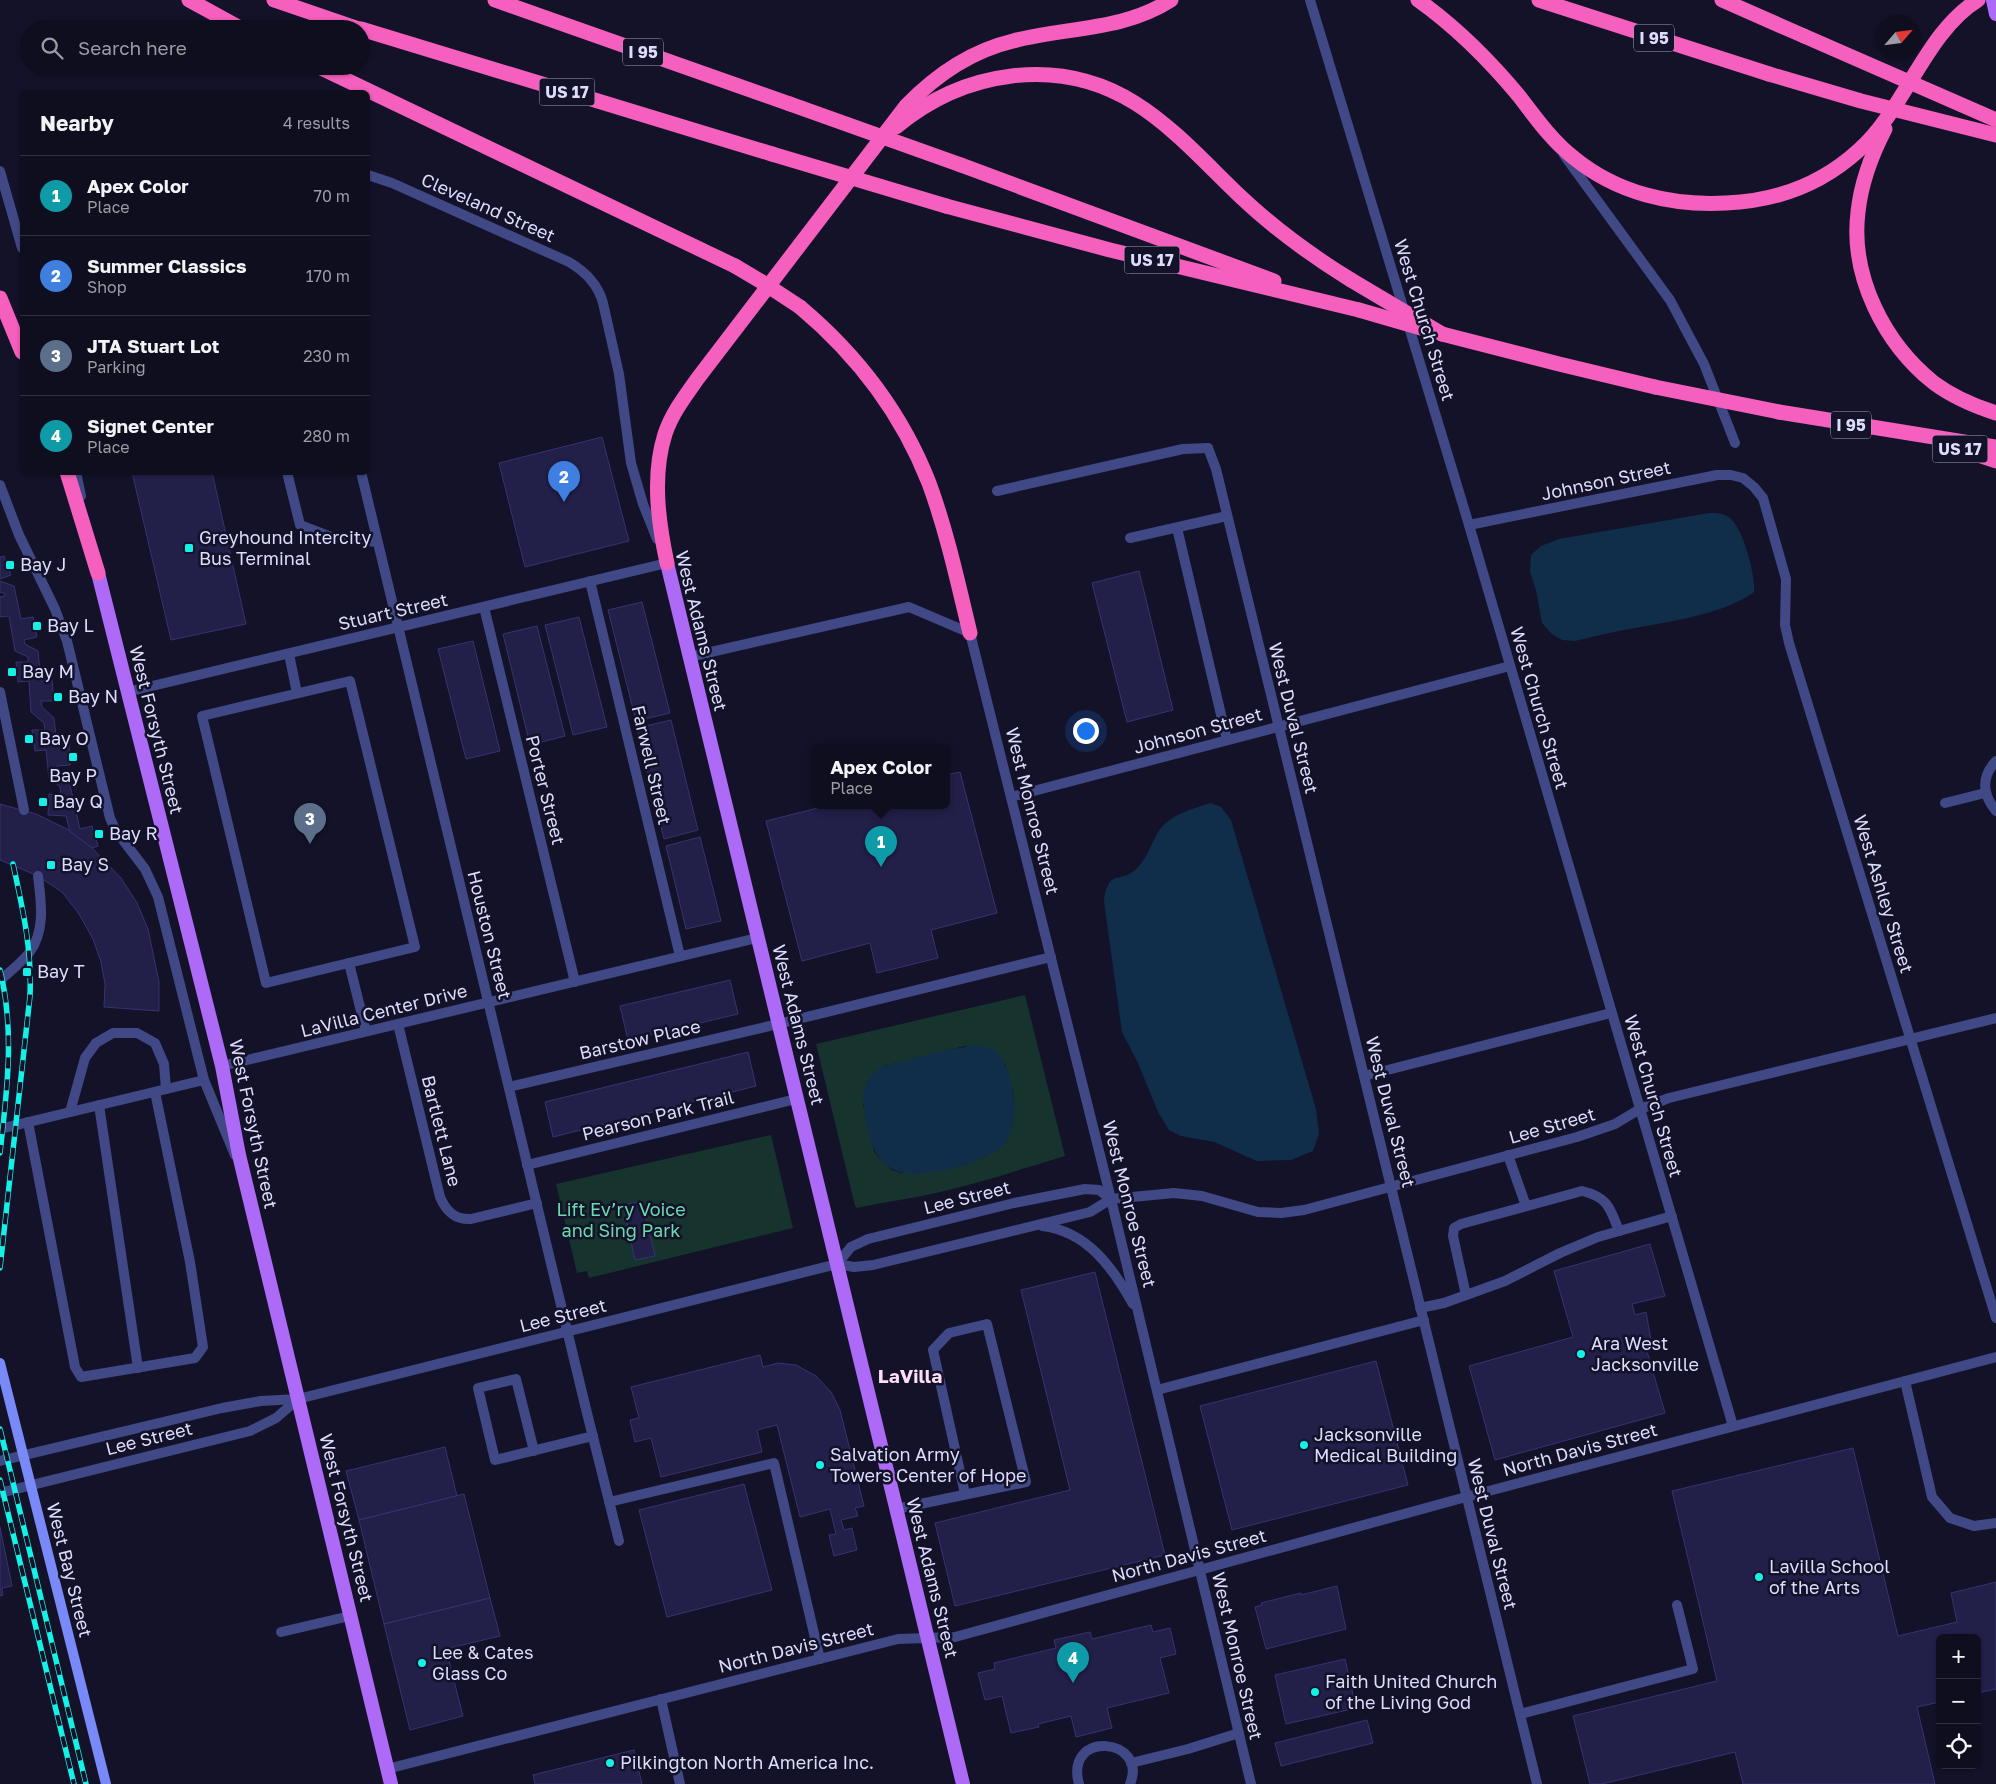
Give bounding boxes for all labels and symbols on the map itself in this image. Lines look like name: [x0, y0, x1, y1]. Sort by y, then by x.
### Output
north arrow: [1876, 15, 1921, 60]
road number: I 95: [1634, 24, 1674, 52]
road number: I 95: [623, 38, 663, 66]
road number: US 17: [540, 78, 594, 105]
street label: Cleveland Street: [418, 168, 559, 246]
street label: West Church Street: [1390, 236, 1460, 403]
road number: US 17: [1124, 246, 1180, 274]
road number: I 95: [1831, 412, 1871, 438]
road number: US 17: [1932, 436, 1988, 462]
street label: Johnson Street: [1539, 456, 1673, 505]
pin: 2: [548, 461, 580, 502]
place label: Greyhound Intercity Bus Terminal: [199, 526, 371, 569]
marker: Greyhound Intercity Bus Terminal: [183, 542, 195, 554]
street label: West Adams Street: [671, 548, 733, 713]
place label: Bay J: [20, 553, 66, 575]
marker: Bay J: [4, 559, 16, 571]
street label: Stuart Street: [336, 588, 450, 634]
place label: Bay L: [47, 614, 94, 636]
marker: Bay L: [31, 620, 43, 632]
street label: West Church Street: [1506, 624, 1574, 791]
street label: West Duval Street: [1265, 640, 1323, 796]
street label: West Forsyth Street: [125, 643, 189, 816]
place label: Bay M: [22, 660, 74, 682]
marker: Bay M: [6, 666, 18, 678]
place label: Bay N: [68, 685, 118, 707]
marker: Bay N: [52, 691, 64, 703]
street label: Johnson Street: [1131, 702, 1264, 758]
street label: Farwell Street: [628, 703, 676, 827]
your location: [1073, 718, 1099, 744]
street label: West Monroe Street: [1002, 725, 1064, 897]
place label: Bay O: [39, 727, 89, 749]
marker: Bay O: [23, 733, 35, 745]
street label: Porter Street: [522, 733, 570, 847]
marker: Bay P: [67, 751, 79, 763]
place label: Bay P: [49, 764, 97, 786]
place label: Bay Q: [53, 790, 103, 812]
marker: Bay Q: [37, 796, 49, 808]
pin: 3: [294, 803, 326, 844]
street label: West Ashley Street: [1849, 812, 1919, 976]
place label: Bay R: [109, 822, 158, 844]
pin: 1: [865, 826, 897, 867]
marker: Bay R: [93, 828, 105, 840]
place label: Bay S: [61, 853, 109, 875]
marker: Bay S: [45, 859, 57, 871]
street label: Houston Street: [463, 868, 517, 1001]
street label: West Adams Street: [768, 942, 830, 1107]
place label: Bay T: [37, 960, 85, 982]
marker: Bay T: [21, 966, 33, 978]
street label: LaVilla Center Drive: [298, 979, 469, 1041]
street label: West Church Street: [1620, 1012, 1688, 1179]
street label: Barstow Place: [577, 1014, 703, 1064]
street label: West Duval Street: [1362, 1034, 1420, 1190]
street label: West Forsyth Street: [225, 1037, 283, 1211]
street label: Bartlett Lane: [418, 1073, 466, 1189]
street label: Pearson Park Trail: [580, 1085, 736, 1145]
street label: Lee Street: [1506, 1102, 1597, 1148]
street label: West Monroe Street: [1099, 1118, 1161, 1290]
street label: Lee Street: [921, 1176, 1012, 1218]
park label: Lift Ev’ry Voice and Sing Park: [556, 1198, 686, 1241]
street label: Lee Street: [517, 1294, 608, 1336]
place label: Ara West Jacksonville: [1591, 1332, 1699, 1375]
marker: Ara West Jacksonville: [1575, 1348, 1587, 1360]
district label: LaVilla: [878, 1364, 942, 1387]
street label: Lee Street: [103, 1417, 194, 1459]
street label: North Davis Street: [1500, 1418, 1660, 1480]
place label: Jacksonville Medical Building: [1314, 1423, 1457, 1466]
street label: West Forsyth Street: [315, 1431, 379, 1604]
marker: Jacksonville Medical Building: [1298, 1439, 1310, 1451]
place label: Salvation Army Towers Center of Hope: [830, 1443, 1026, 1486]
street label: West Duval Street: [1464, 1456, 1522, 1612]
marker: Salvation Army Towers Center of Hope: [814, 1459, 826, 1471]
street label: West Adams Street: [902, 1495, 964, 1660]
street label: West Bay Street: [43, 1500, 97, 1639]
street label: North Davis Street: [1109, 1524, 1269, 1586]
place label: Lavilla School of the Arts: [1769, 1555, 1890, 1598]
street label: West Monroe Street: [1208, 1570, 1268, 1742]
marker: Lavilla School of the Arts: [1753, 1571, 1765, 1583]
street label: North Davis Street: [716, 1617, 876, 1677]
place label: Lee & Cates Glass Co: [432, 1641, 533, 1684]
pin: 4: [1057, 1642, 1089, 1683]
marker: Lee & Cates Glass Co: [416, 1657, 428, 1669]
place label: Faith United Church of the Living God: [1325, 1670, 1497, 1713]
marker: Faith United Church of the Living God: [1309, 1686, 1321, 1698]
place label: Pilkington North America Inc.: [620, 1751, 874, 1773]
marker: Pilkington North America Inc.: [604, 1757, 616, 1769]

